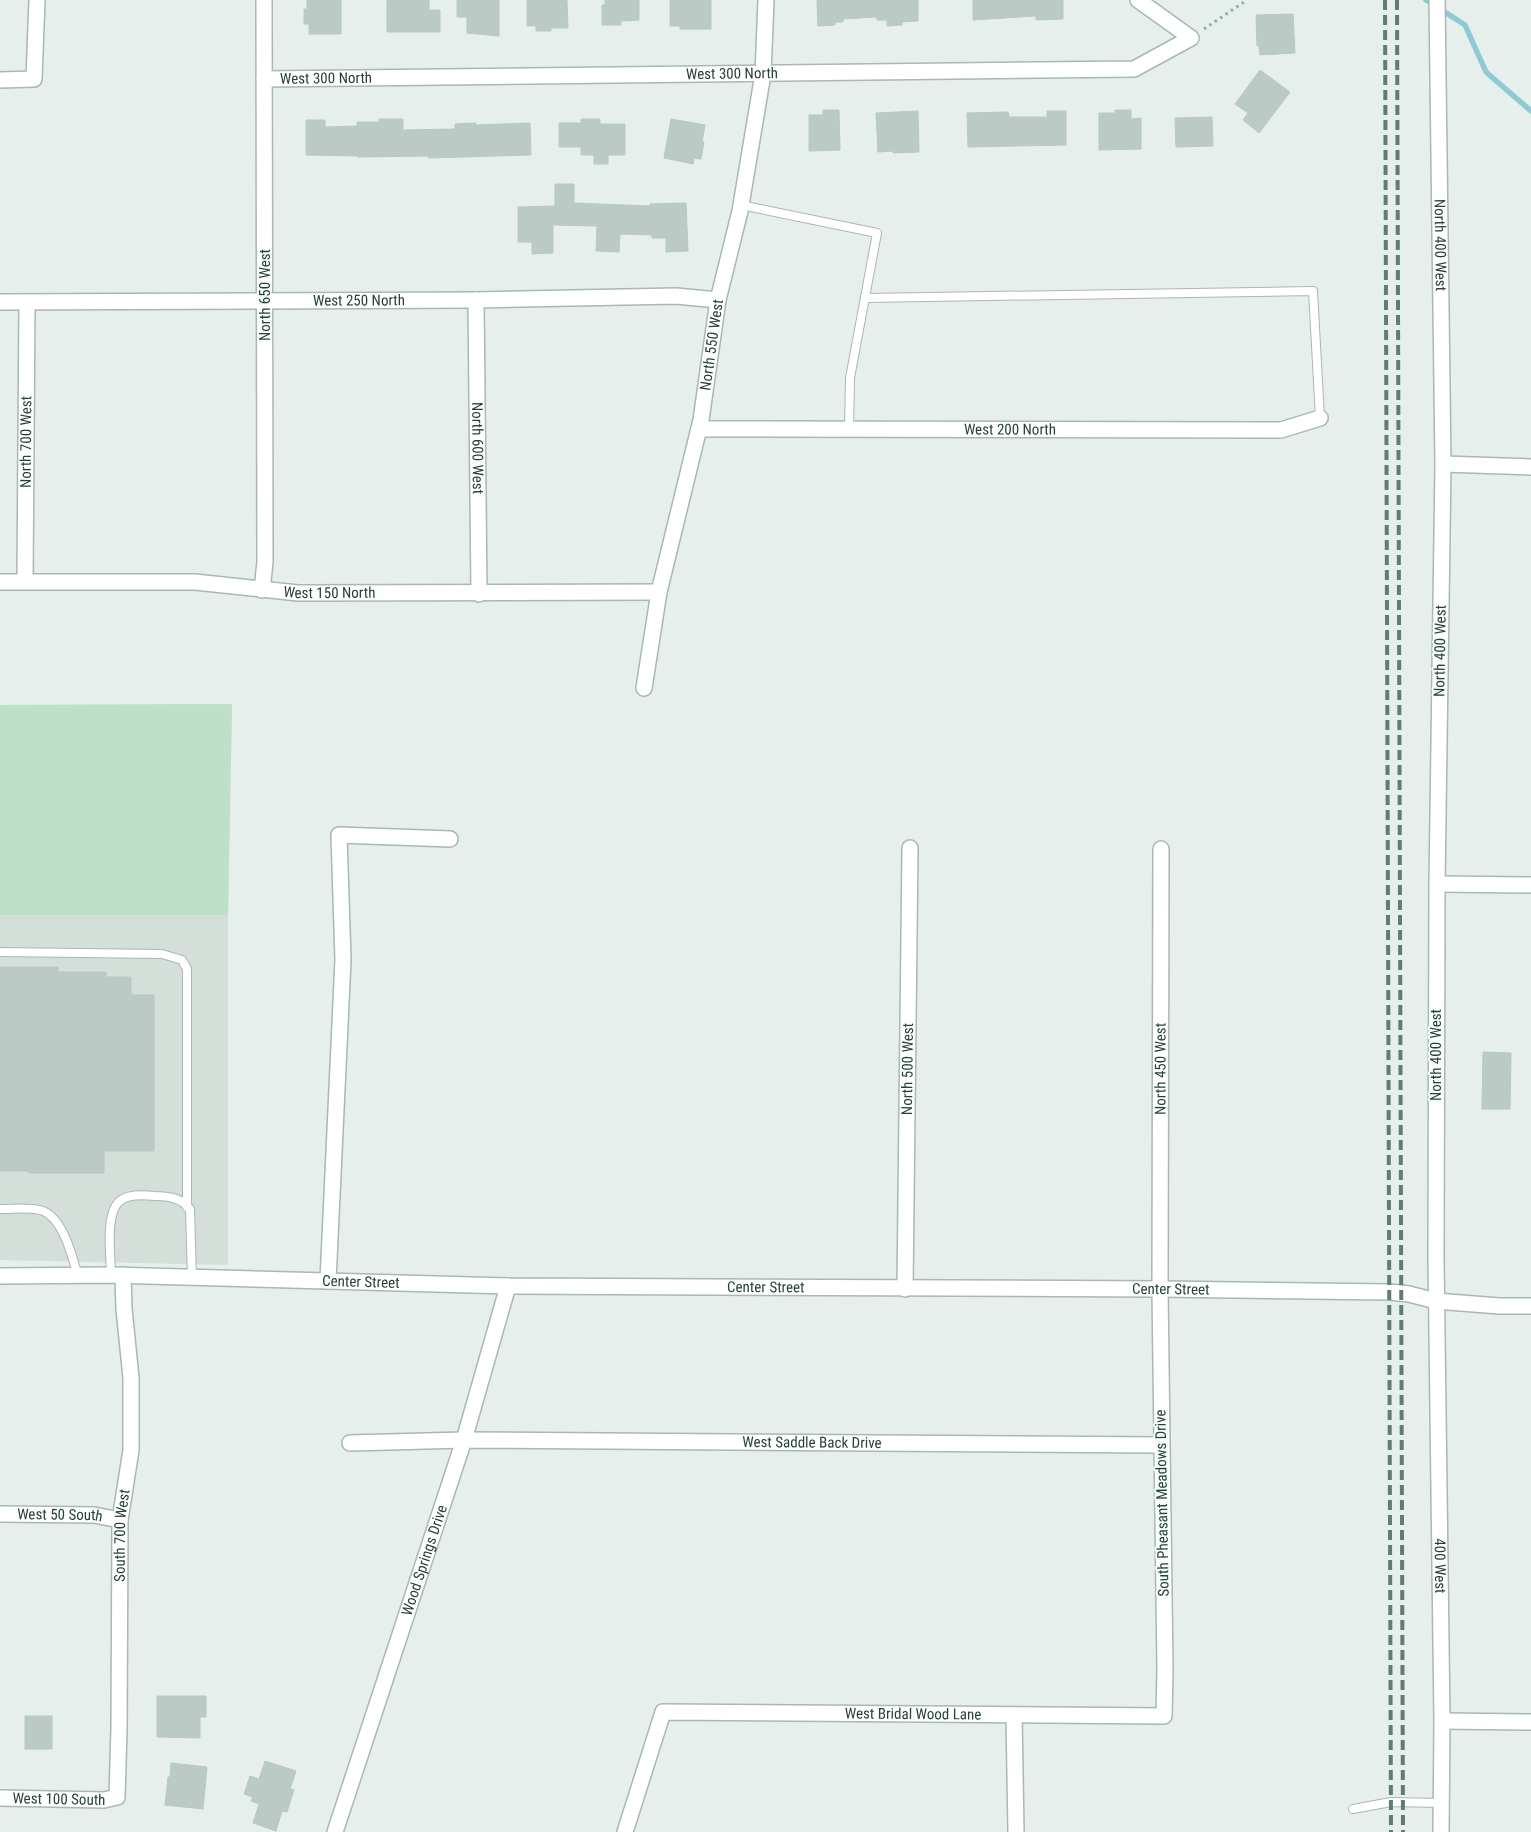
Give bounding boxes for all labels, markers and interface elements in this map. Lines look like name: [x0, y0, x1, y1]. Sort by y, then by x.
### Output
street label: West 300 North: [686, 64, 778, 83]
street label: West 300 North: [280, 69, 372, 88]
street label: North 400 West: [1431, 199, 1450, 291]
street label: North 650 West: [256, 249, 274, 341]
street label: West 250 North: [313, 291, 405, 310]
street label: North 550 West: [696, 298, 727, 392]
street label: North 700 West: [17, 396, 35, 488]
street label: North 600 West: [468, 402, 487, 494]
street label: West 200 North: [964, 420, 1056, 439]
street label: West 150 North: [282, 582, 376, 602]
street label: North 400 West: [1430, 605, 1450, 697]
street label: North 400 West: [1427, 1009, 1445, 1101]
street label: North 500 West: [898, 1023, 917, 1115]
street label: North 450 West: [1151, 1023, 1170, 1115]
street label: Center Street: [322, 1272, 400, 1292]
street label: Center Street: [727, 1278, 805, 1296]
street label: Center Street: [1132, 1280, 1210, 1299]
street label: South Pheasant Meadows Drive: [1151, 1409, 1173, 1597]
street label: West Saddle Back Drive: [742, 1433, 882, 1452]
street label: South 700 West: [111, 1488, 134, 1582]
street label: Wood Springs Drive: [398, 1503, 451, 1618]
street label: West 50 South: [17, 1505, 104, 1525]
street label: 400 West: [1431, 1538, 1449, 1594]
street label: West Bridal Wood Lane: [845, 1704, 981, 1724]
street label: West 100 South: [12, 1789, 106, 1809]

